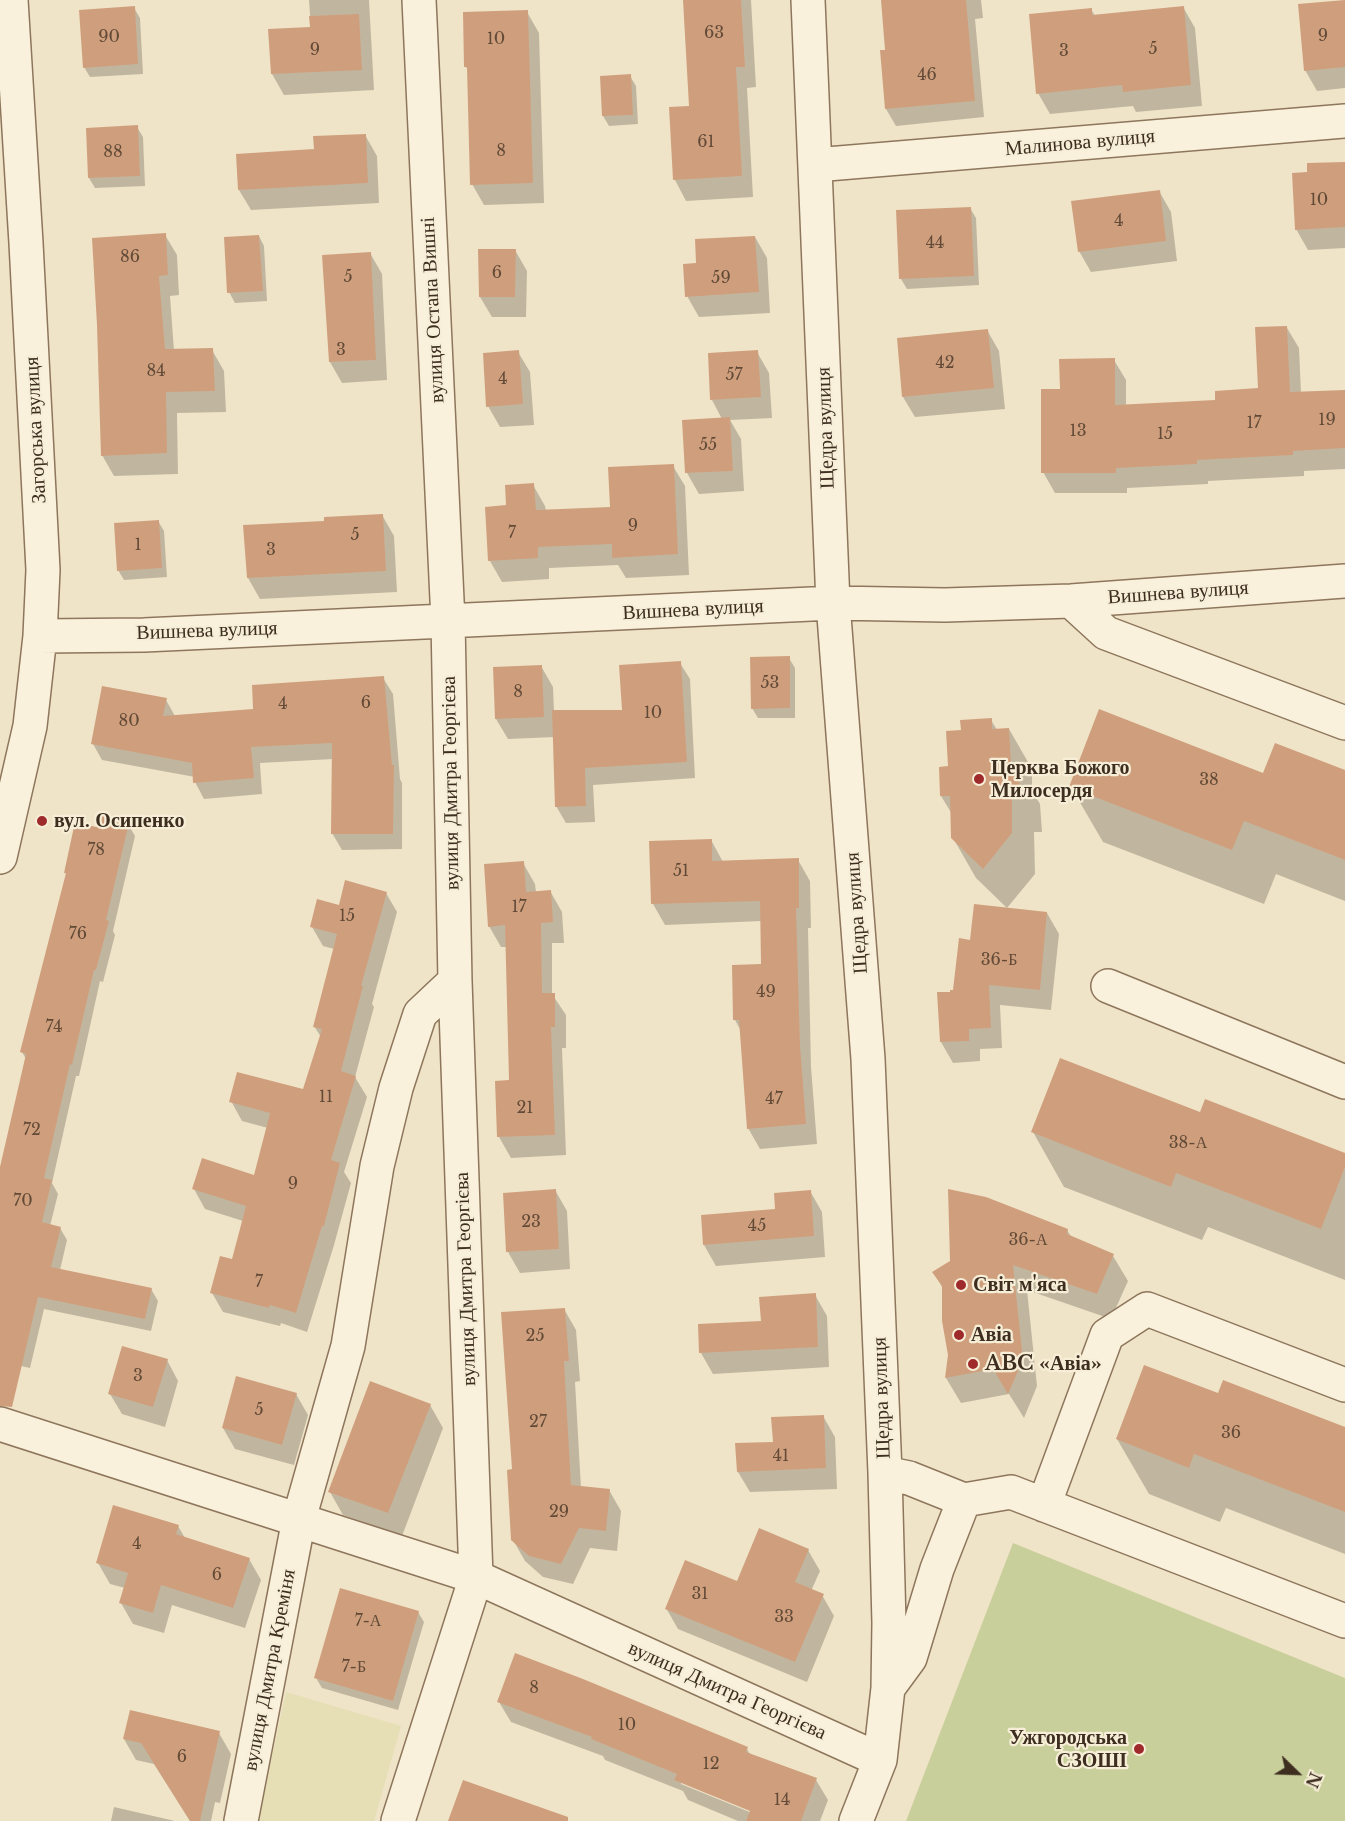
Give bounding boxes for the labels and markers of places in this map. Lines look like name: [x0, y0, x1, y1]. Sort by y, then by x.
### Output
place label: Церква Божого Милосердя: [991, 756, 1130, 803]
marker: Церква Божого Милосердя: [972, 772, 986, 786]
place label: вул. Осипенко: [54, 809, 185, 833]
marker: вул. Осипенко: [35, 814, 49, 828]
place label: Світ м'яса: [973, 1273, 1067, 1297]
marker: Світ м'яса: [954, 1278, 968, 1292]
place label: Авіа: [971, 1323, 1012, 1347]
marker: Авіа: [952, 1328, 966, 1342]
place label: ABC «Авіа»: [985, 1352, 1102, 1376]
marker: ABC «Авіа»: [966, 1357, 980, 1371]
place label: Ужгородська СЗОШІ: [1009, 1726, 1127, 1773]
marker: Ужгородська СЗОШІ: [1132, 1742, 1146, 1756]

